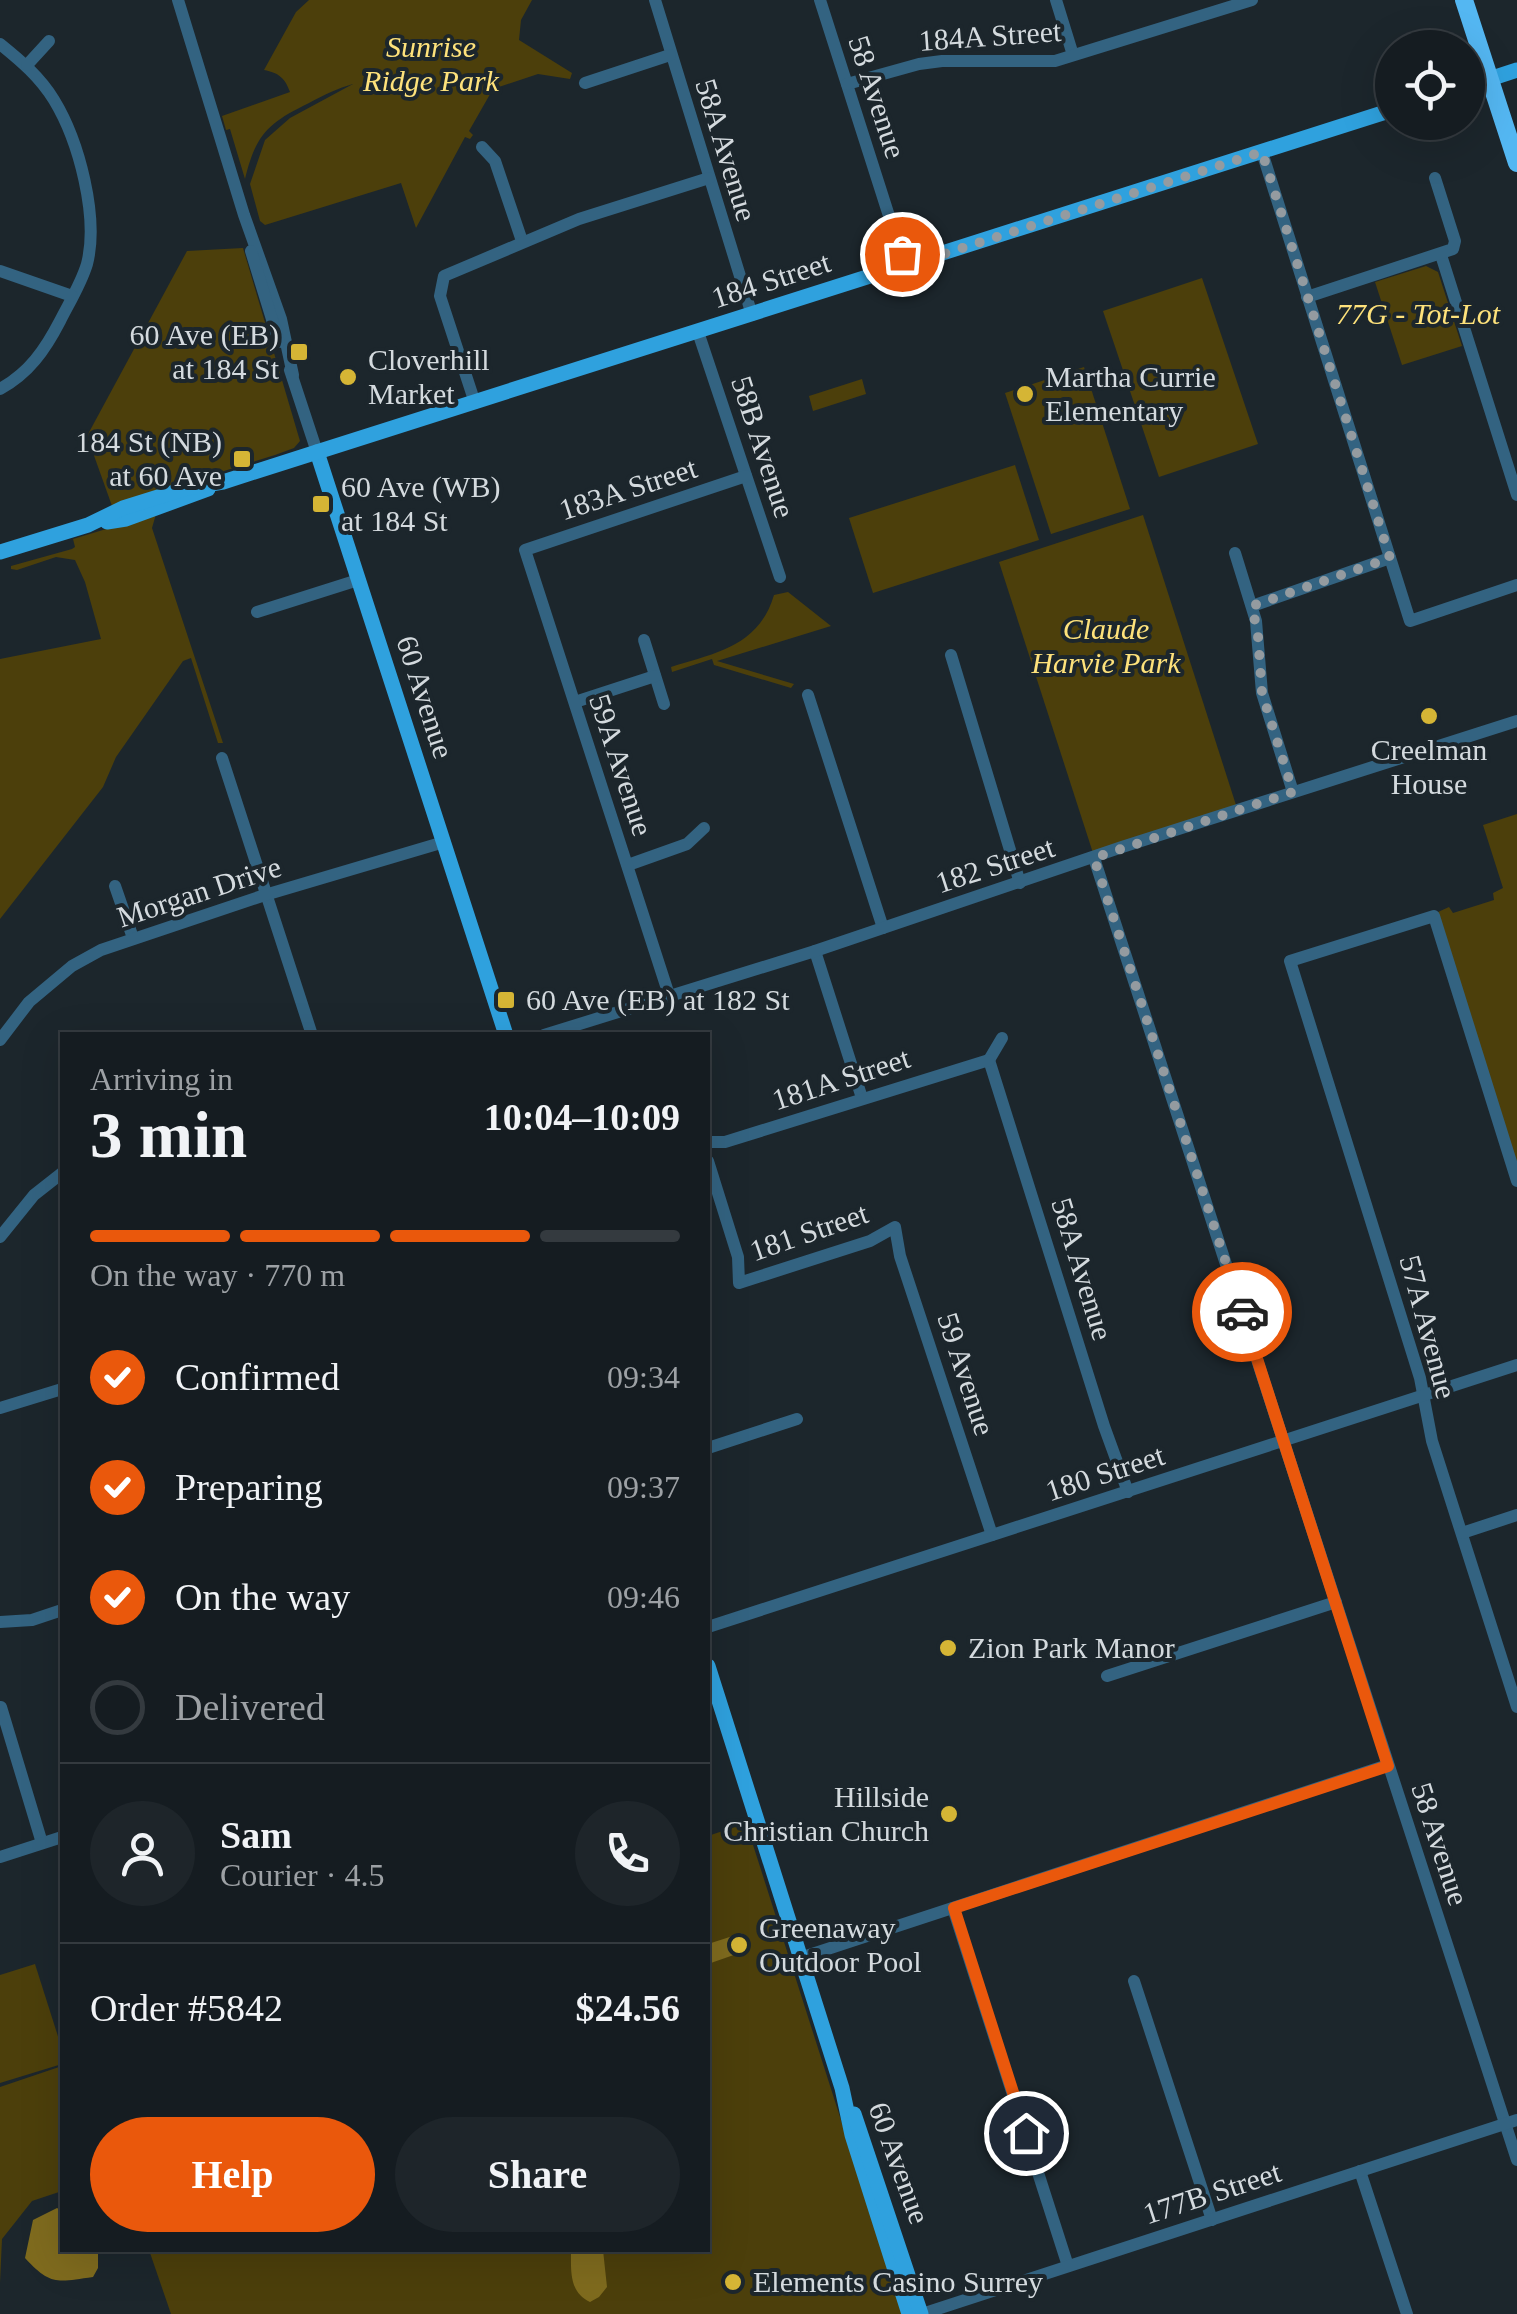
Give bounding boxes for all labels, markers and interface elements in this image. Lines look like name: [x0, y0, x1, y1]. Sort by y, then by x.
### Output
street label: 184A Street: [918, 14, 1063, 57]
park label: Sunrise Ridge Park: [362, 30, 500, 97]
map controls: [1375, 30, 1485, 140]
button: locate: [1375, 30, 1485, 140]
street label: 58 Avenue: [842, 31, 913, 162]
street label: 58A Avenue: [689, 75, 764, 225]
pin: [860, 212, 945, 297]
icon: bag: [875, 227, 930, 282]
street label: 184 Street: [708, 245, 835, 314]
park label: 77G - Tot-Lot: [1336, 297, 1501, 330]
place label: 60 Ave (EB) at 184 St: [130, 318, 280, 385]
marker: 60 Ave (EB) at 184 St: [288, 341, 310, 363]
place label: Cloverhill Market: [368, 343, 490, 410]
place label: Martha Currie Elementary: [1045, 360, 1216, 427]
marker: Cloverhill Market: [337, 366, 359, 388]
street label: 58B Avenue: [725, 372, 802, 522]
marker: Martha Currie Elementary: [1014, 383, 1036, 405]
place label: 184 St (NB) at 60 Ave: [75, 425, 222, 492]
marker: 184 St (NB) at 60 Ave: [231, 448, 253, 470]
street label: 183A Street: [555, 451, 701, 526]
place label: 60 Ave (WB) at 184 St: [341, 470, 500, 537]
marker: 60 Ave (WB) at 184 St: [310, 493, 332, 515]
park label: Claude Harvie Park: [1030, 612, 1181, 679]
street label: 60 Avenue: [390, 631, 461, 762]
street label: 59A Avenue: [583, 690, 660, 840]
marker: Creelman House: [1418, 705, 1440, 727]
place label: Creelman House: [1371, 733, 1487, 800]
street label: 182 Street: [932, 830, 1059, 899]
street label: Morgan Drive: [113, 850, 285, 934]
place label: 60 Ave (EB) at 182 St: [526, 983, 790, 1017]
marker: 60 Ave (EB) at 182 St: [495, 989, 517, 1011]
street label: 181A Street: [768, 1041, 914, 1116]
text: Arriving in: [90, 1061, 233, 1097]
text: 10:04–10:09: [484, 1096, 680, 1138]
text: 3 min: [90, 1099, 247, 1171]
street label: 58A Avenue: [1045, 1194, 1120, 1344]
street label: 181 Street: [746, 1196, 873, 1267]
street label: 57A Avenue: [1394, 1252, 1463, 1402]
text: On the way · 770 m: [90, 1257, 345, 1293]
courier: [1192, 1262, 1292, 1362]
icon: car: [1215, 1285, 1270, 1340]
street label: 59 Avenue: [931, 1308, 1002, 1439]
icon: check: [90, 1350, 145, 1405]
text: Confirmed: [175, 1356, 340, 1398]
text: 09:34: [607, 1359, 680, 1395]
street label: 180 Street: [1042, 1438, 1169, 1507]
icon: check: [90, 1460, 145, 1515]
text: Preparing: [175, 1466, 323, 1508]
text: 09:37: [607, 1469, 680, 1505]
icon: check: [90, 1570, 145, 1625]
text: On the way: [175, 1576, 350, 1618]
text: 09:46: [607, 1579, 680, 1615]
place label: Zion Park Manor: [968, 1631, 1175, 1664]
marker: Zion Park Manor: [937, 1637, 959, 1659]
text: Delivered: [175, 1686, 325, 1728]
street label: 58 Avenue: [1405, 1778, 1476, 1909]
place label: Hillside Christian Church: [723, 1780, 929, 1847]
button: person: [90, 1801, 195, 1906]
button: phone: [575, 1801, 680, 1906]
marker: Hillside Christian Church: [938, 1803, 960, 1825]
text: Sam: [220, 1814, 292, 1856]
text: Courier · 4.5: [220, 1857, 384, 1893]
place label: Greenaway Outdoor Pool: [759, 1911, 922, 1978]
marker: Greenaway Outdoor Pool: [728, 1934, 750, 1956]
text: Order #5842: [90, 1987, 283, 2029]
text: $24.56: [576, 1987, 680, 2029]
pin: [984, 2091, 1069, 2176]
street label: 60 Avenue: [862, 2098, 937, 2228]
icon: home: [999, 2106, 1054, 2161]
button: Help: [90, 2117, 375, 2232]
button: Share: [395, 2117, 680, 2232]
street label: 177B Street: [1139, 2155, 1285, 2230]
place label: Elements Casino Surrey: [753, 2265, 1043, 2298]
marker: Elements Casino Surrey: [722, 2271, 744, 2293]

